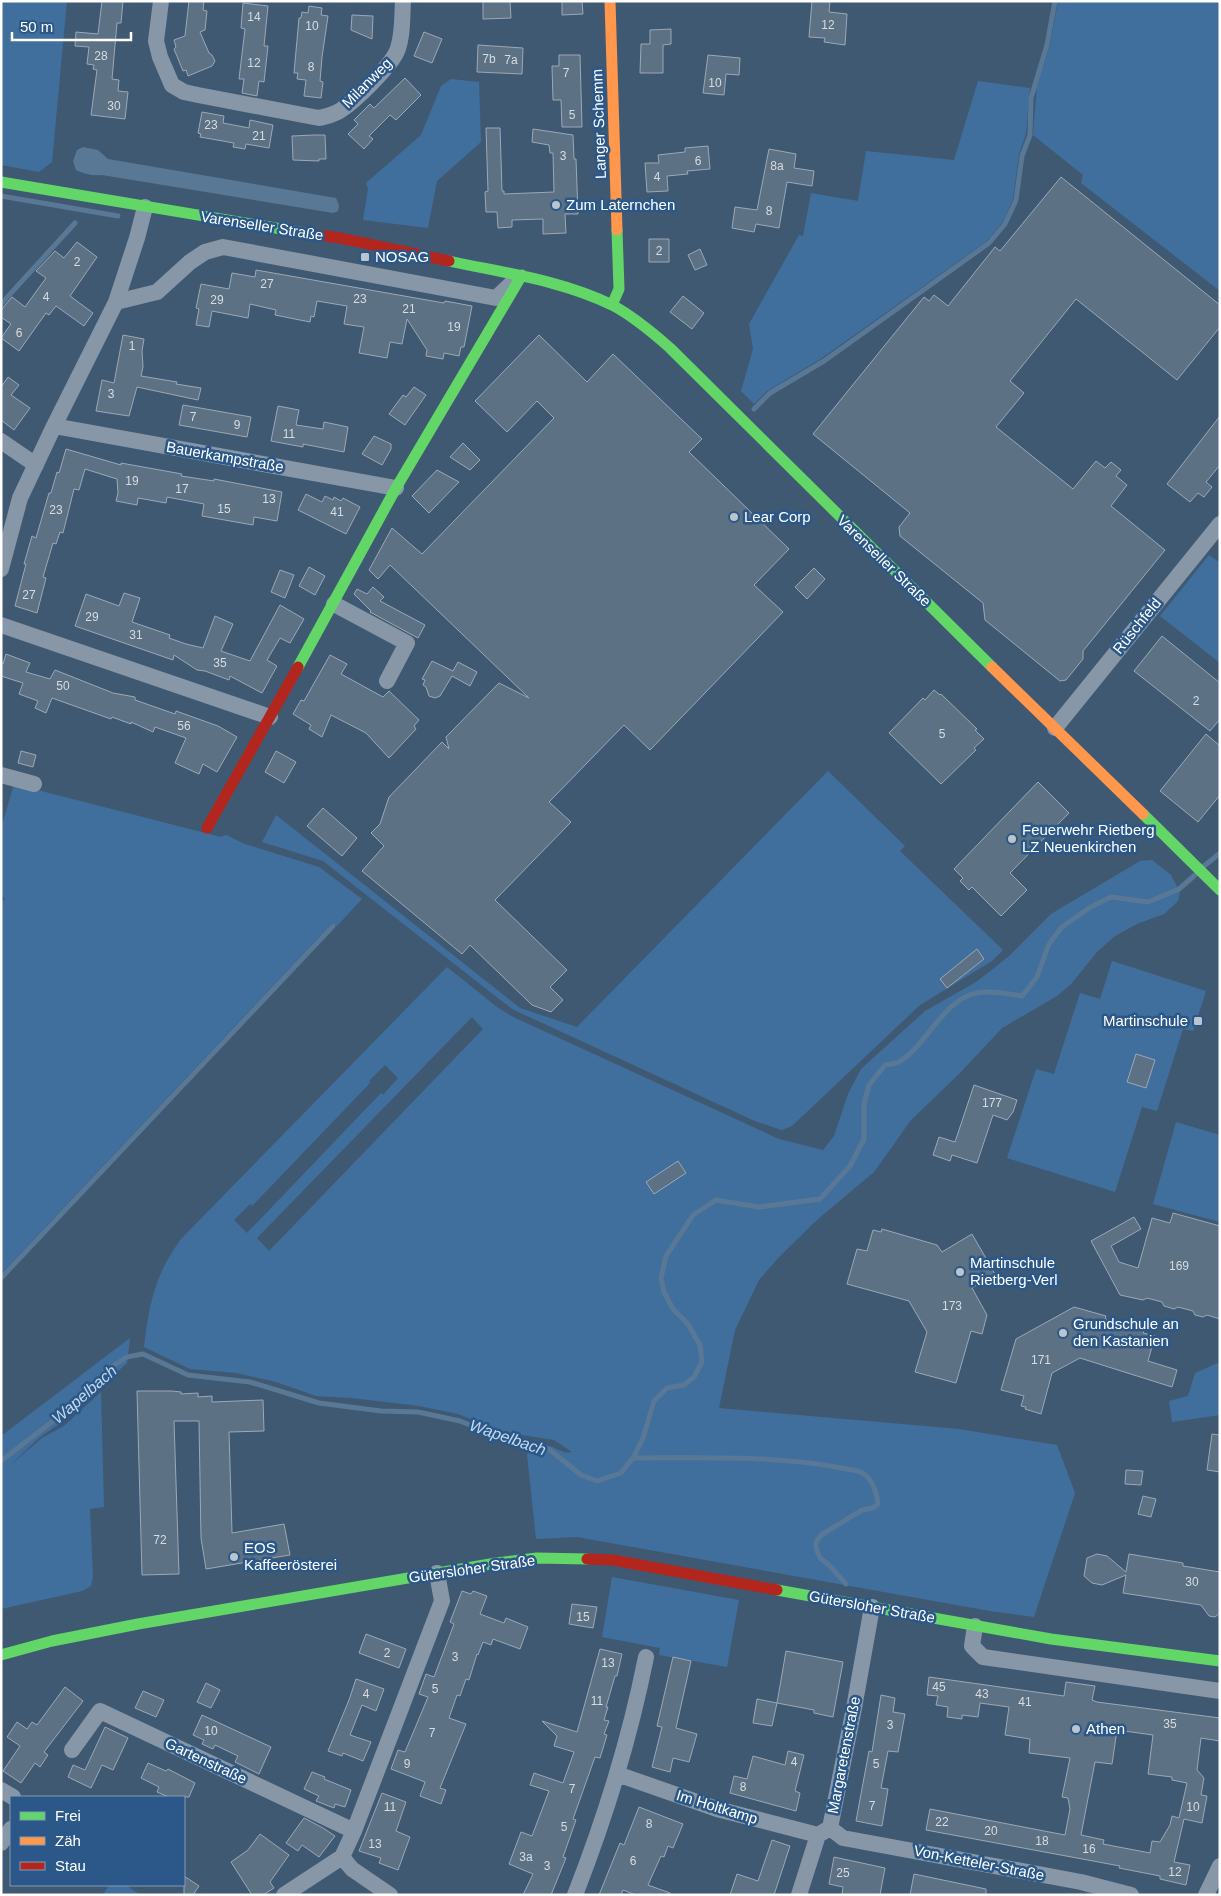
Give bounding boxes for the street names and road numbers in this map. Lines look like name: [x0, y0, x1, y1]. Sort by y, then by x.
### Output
street label: Milanweg: [338, 54, 395, 111]
street label: Langer Schemm: [588, 69, 609, 179]
street label: Varenseller Straße: [200, 207, 325, 244]
street label: Bauerkampstraße: [165, 438, 285, 475]
street label: Varenseller Straße: [834, 511, 935, 610]
street label: Rüschfeld: [1109, 594, 1164, 657]
street label: Gütersloher Straße: [408, 1551, 536, 1586]
street label: Gütersloher Straße: [808, 1587, 936, 1626]
street label: Margaretenstraße: [824, 1695, 863, 1815]
street label: Gartenstraße: [163, 1734, 250, 1787]
street label: Im Holtkamp: [674, 1786, 760, 1827]
street label: Von-Ketteler-Straße: [912, 1842, 1046, 1884]

